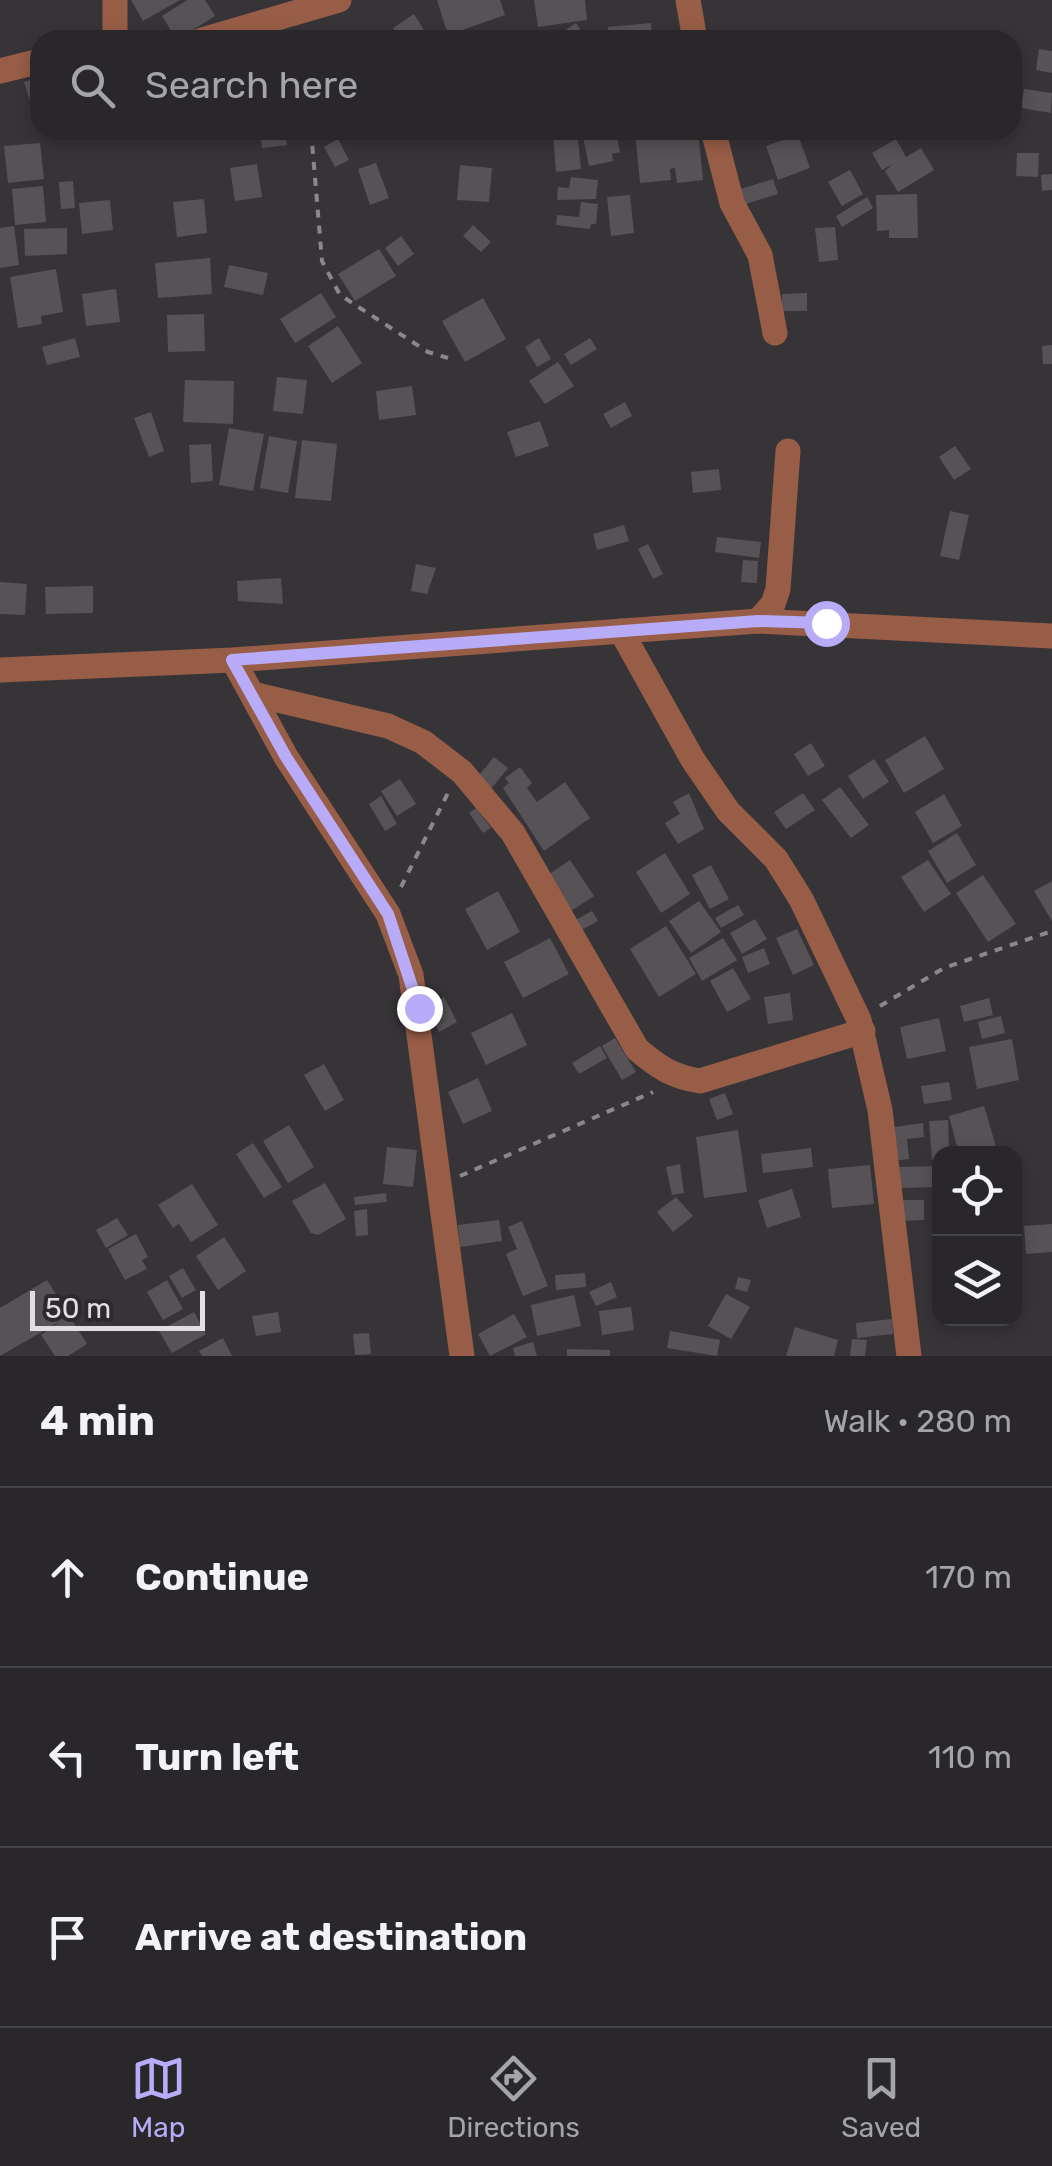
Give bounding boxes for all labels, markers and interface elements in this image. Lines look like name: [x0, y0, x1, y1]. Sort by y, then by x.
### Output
search box: [30, 30, 1022, 140]
icon: search: [65, 58, 120, 113]
text: Search here: [145, 62, 358, 108]
route start: [804, 601, 850, 647]
route end: [397, 986, 443, 1032]
map controls: [932, 1146, 1022, 1326]
button: locate: [932, 1146, 1022, 1236]
button: layers: [932, 1236, 1022, 1326]
scale bar: [30, 1286, 205, 1330]
text: 50 m: [45, 1292, 111, 1325]
text: 4 min: [40, 1396, 155, 1446]
text: Walk · 280 m: [823, 1402, 1012, 1440]
icon: ahead: [40, 1550, 95, 1605]
text: Continue: [135, 1554, 309, 1600]
text: 170 m: [925, 1558, 1012, 1596]
icon: left: [40, 1730, 95, 1785]
text: Turn left: [135, 1734, 299, 1780]
text: 110 m: [928, 1738, 1012, 1776]
icon: arrive: [40, 1910, 95, 1965]
text: Arrive at destination: [135, 1914, 527, 1960]
tab: Map: [131, 2051, 186, 2144]
tab: Directions: [447, 2051, 580, 2144]
tab: Saved: [841, 2051, 921, 2144]

